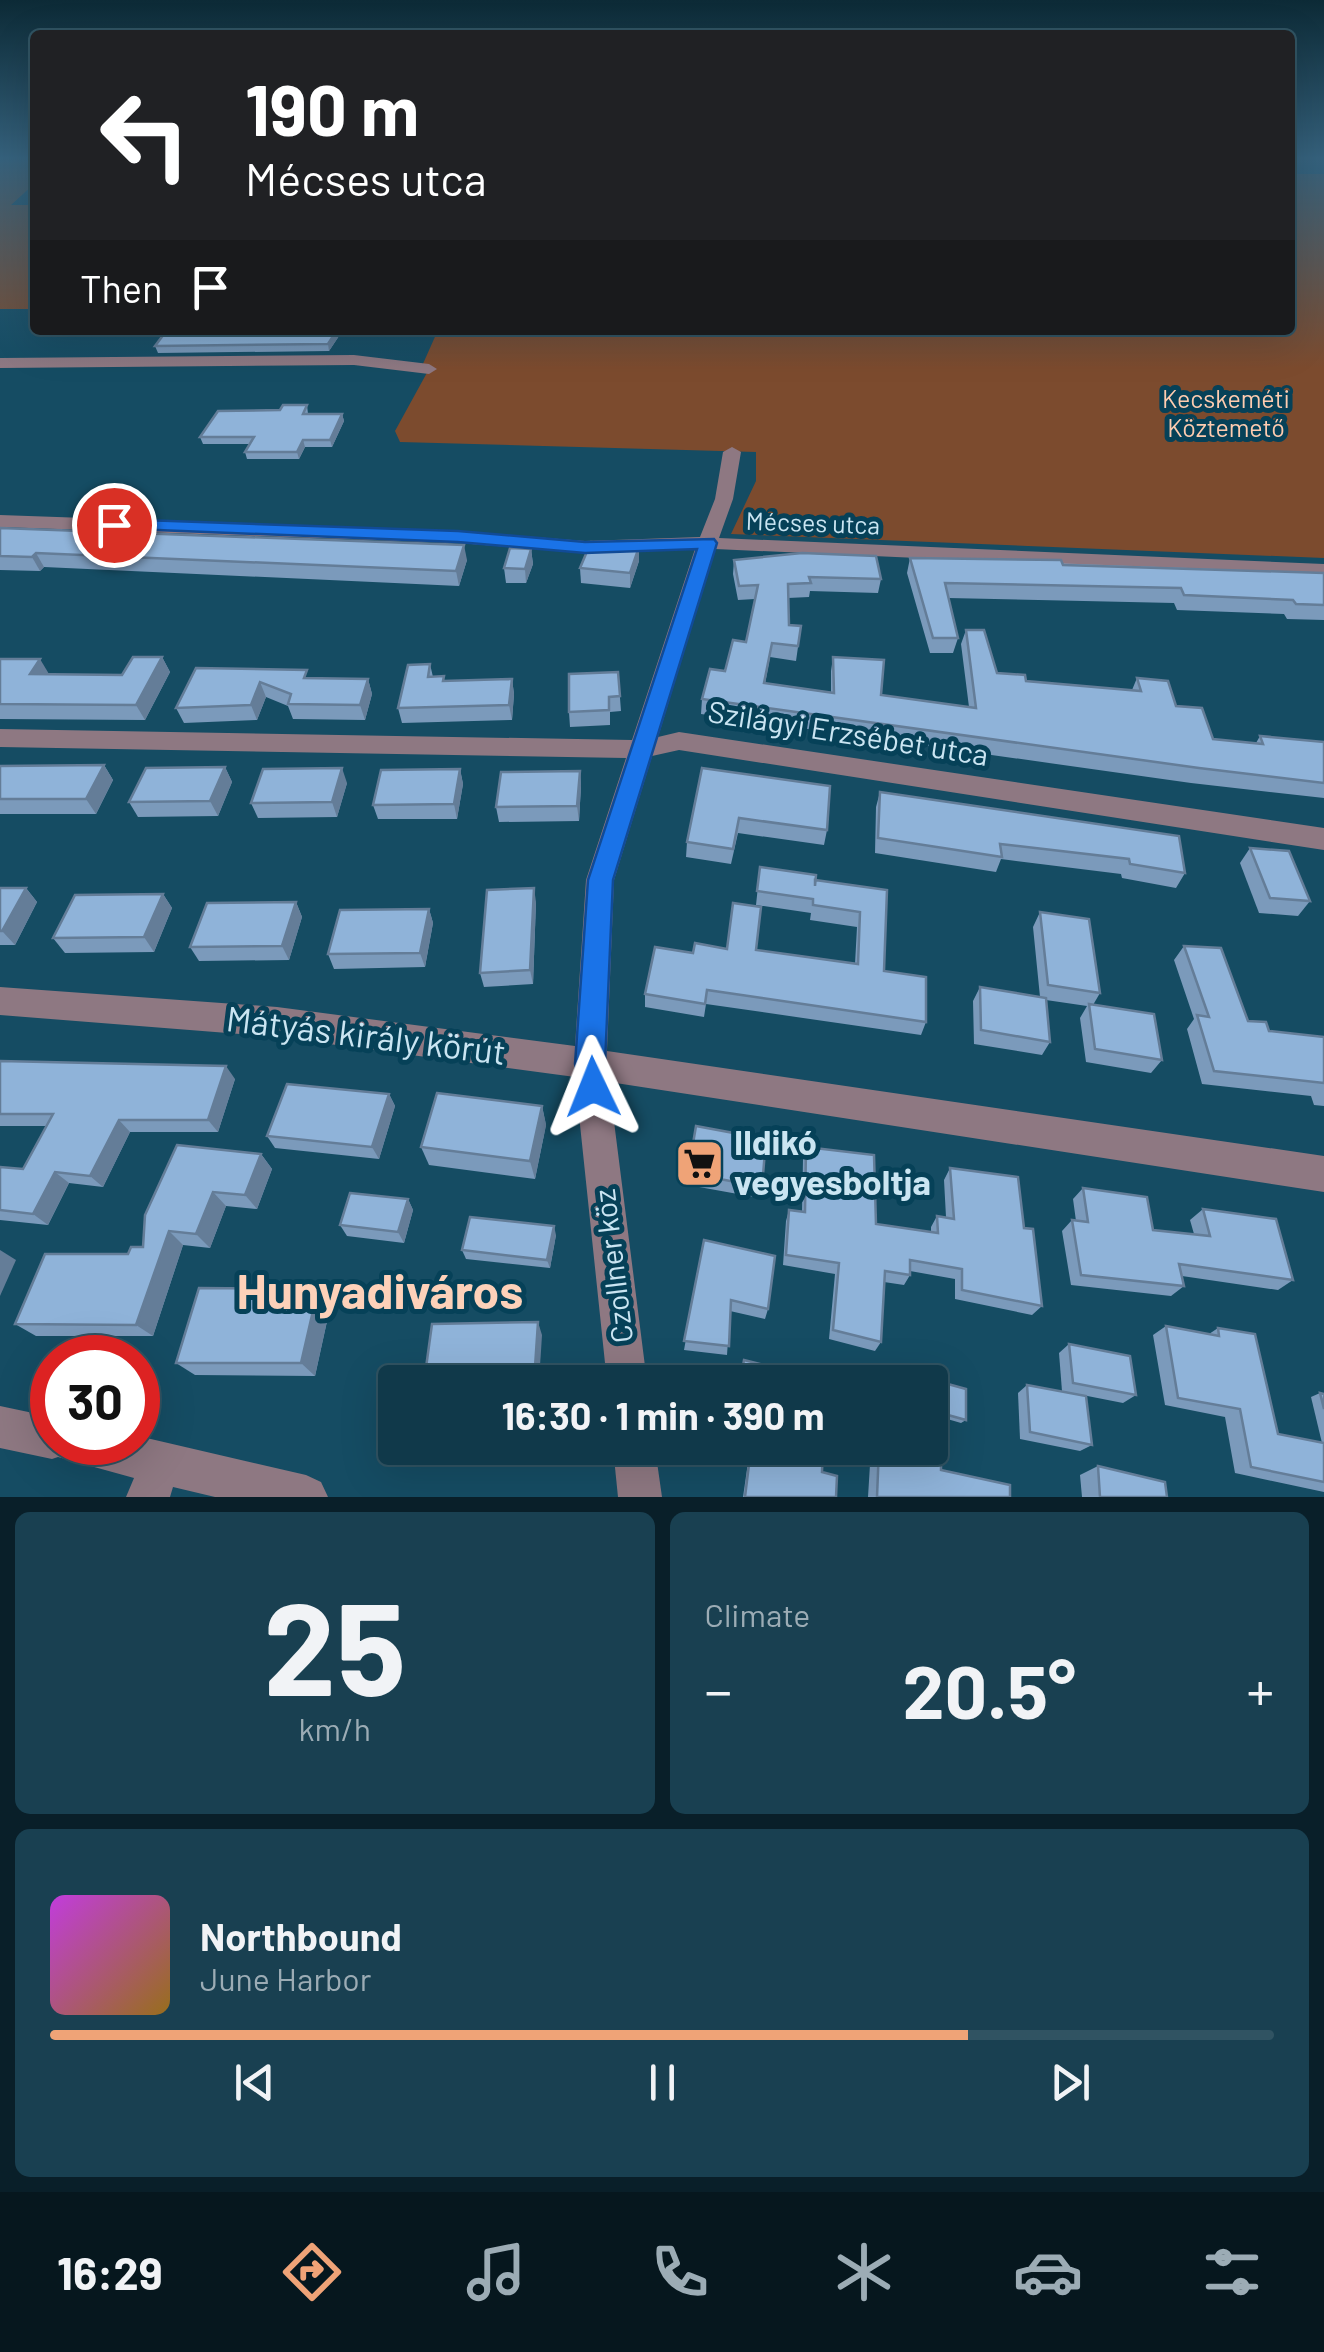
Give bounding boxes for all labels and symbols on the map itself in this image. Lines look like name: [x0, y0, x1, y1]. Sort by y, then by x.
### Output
park label: Kecskeméti Köztemető: [1162, 383, 1290, 442]
pin: [72, 483, 157, 568]
street label: Mécses utca: [745, 505, 881, 539]
street label: Szilágyi Erzsébet utca: [705, 692, 991, 772]
street label: Mátyás király körút: [224, 996, 508, 1072]
position arrow: [541, 1035, 645, 1139]
place label: Ildikó vegyesboltja: [734, 1120, 931, 1202]
supermarket icon: Ildikó vegyesboltja: [673, 1137, 725, 1189]
street label: Czollner köz: [585, 1187, 639, 1345]
district label: Hunyadiváros: [237, 1261, 523, 1319]
speed limit sign: 30: [30, 1335, 160, 1465]

